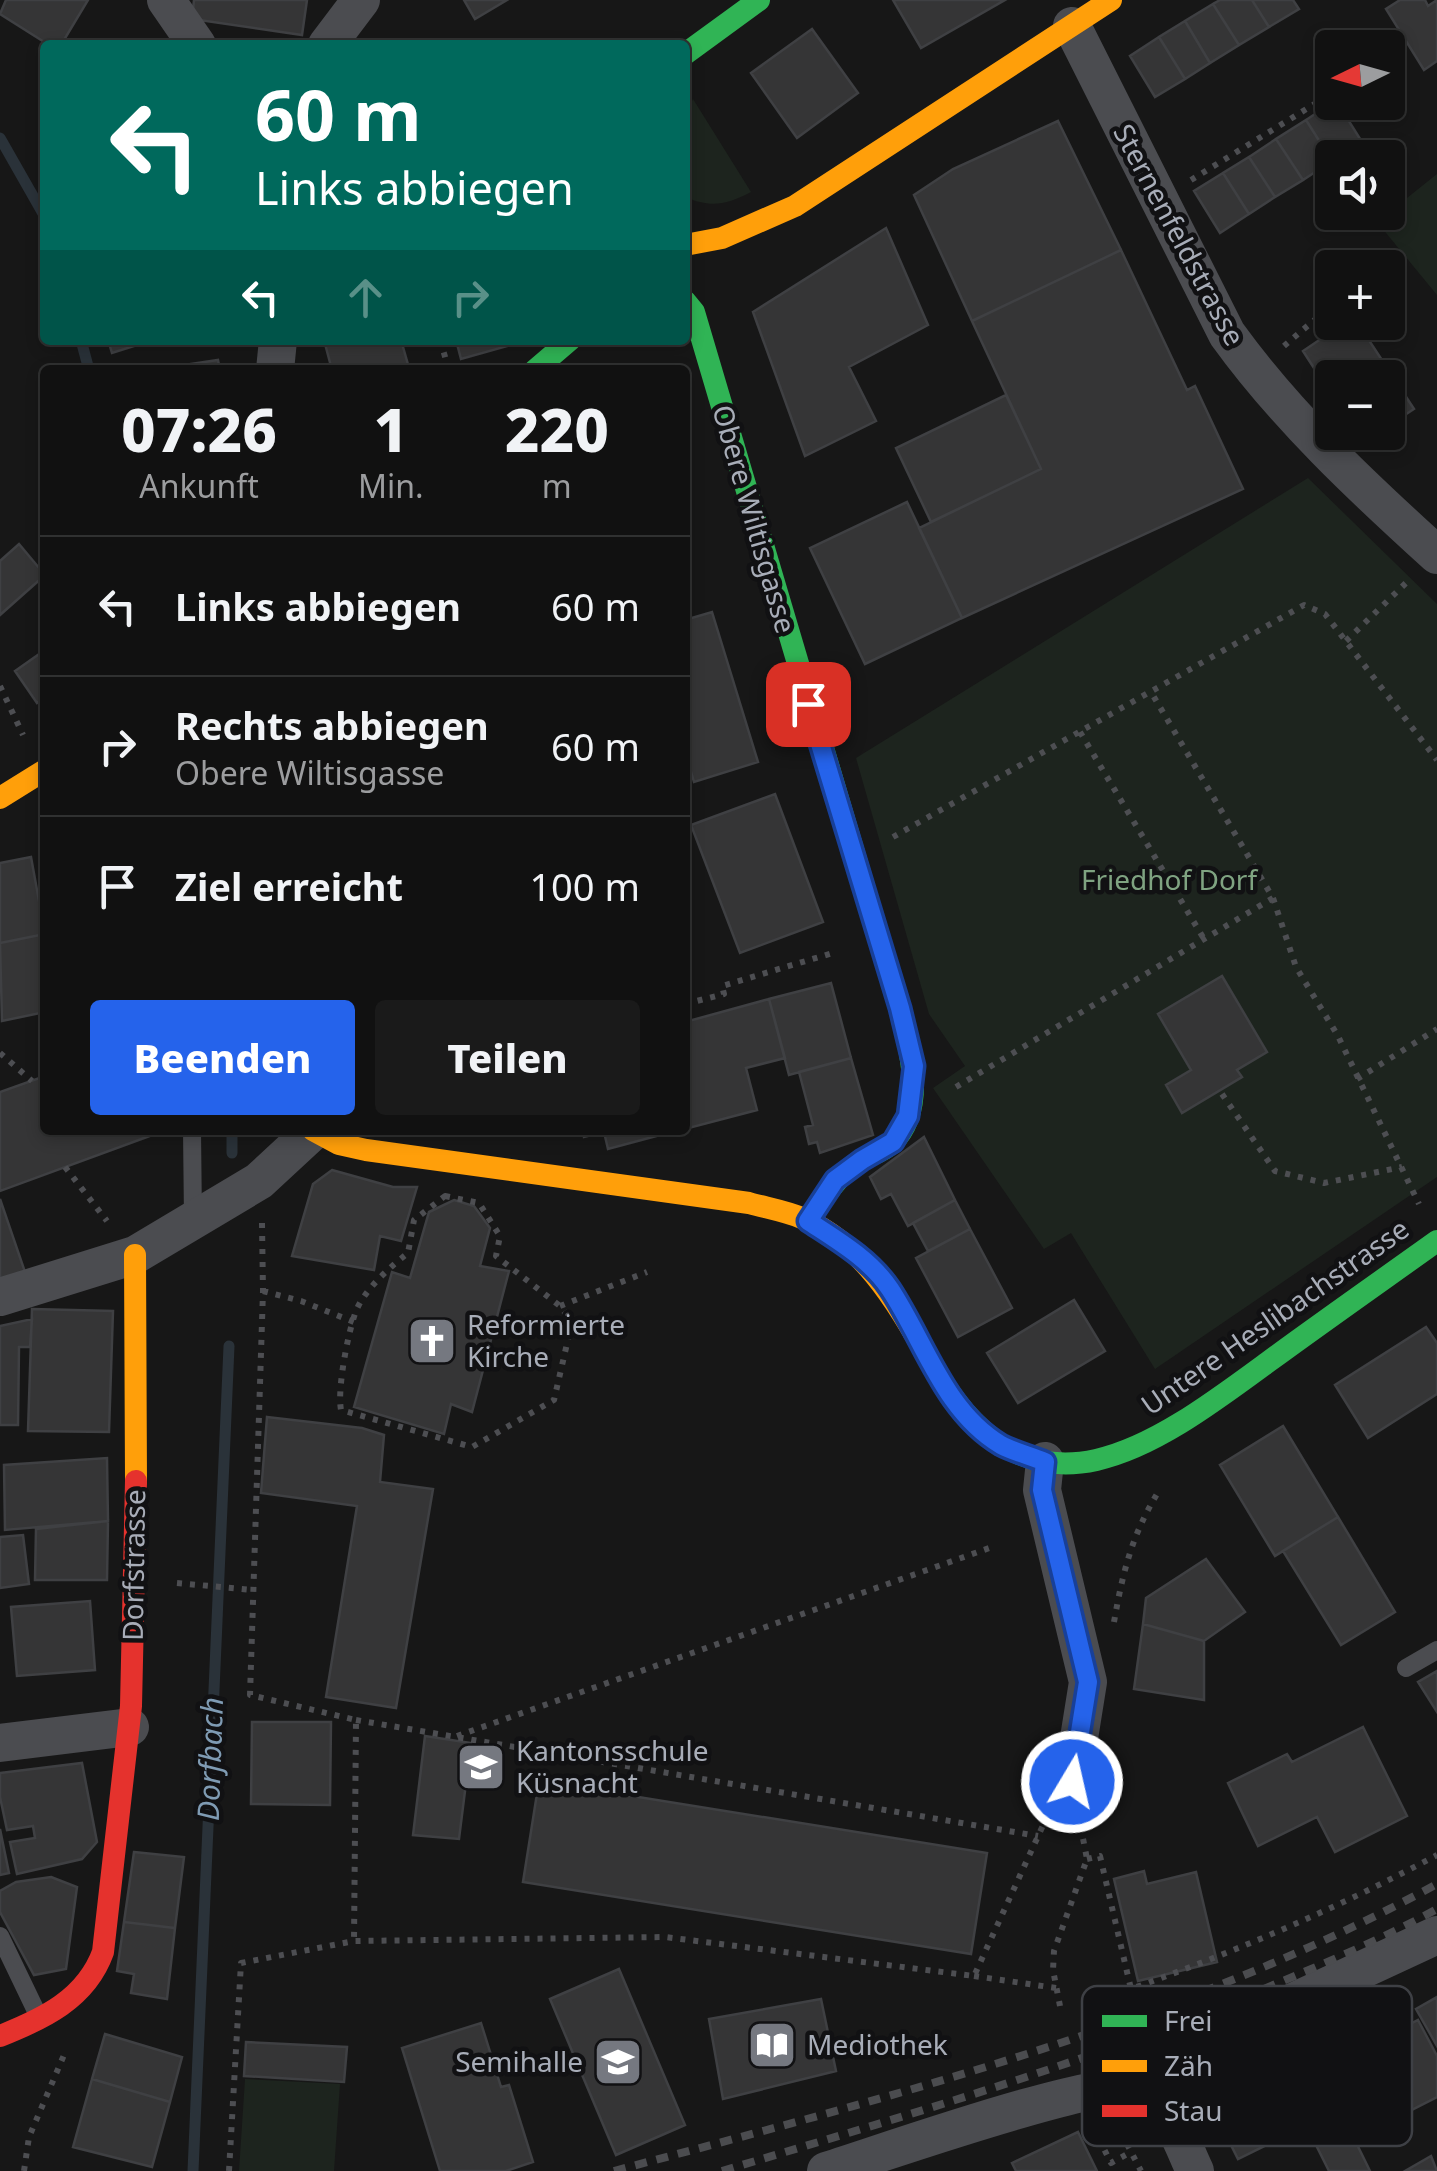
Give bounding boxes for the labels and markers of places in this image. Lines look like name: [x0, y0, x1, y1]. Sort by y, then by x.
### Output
pin: [766, 662, 851, 747]
place label: Reformierte Kirche: [467, 1305, 625, 1375]
church icon: Reformierte Kirche: [406, 1315, 458, 1367]
place label: Kantonsschule Küsnacht: [516, 1731, 709, 1801]
school or university icon: Kantonsschule Küsnacht: [455, 1741, 507, 1793]
library icon: Mediothek: [746, 2019, 798, 2071]
place label: Mediothek: [807, 2025, 948, 2063]
school or university icon: Semihalle: [592, 2036, 644, 2088]
place label: Semihalle: [455, 2042, 583, 2080]

